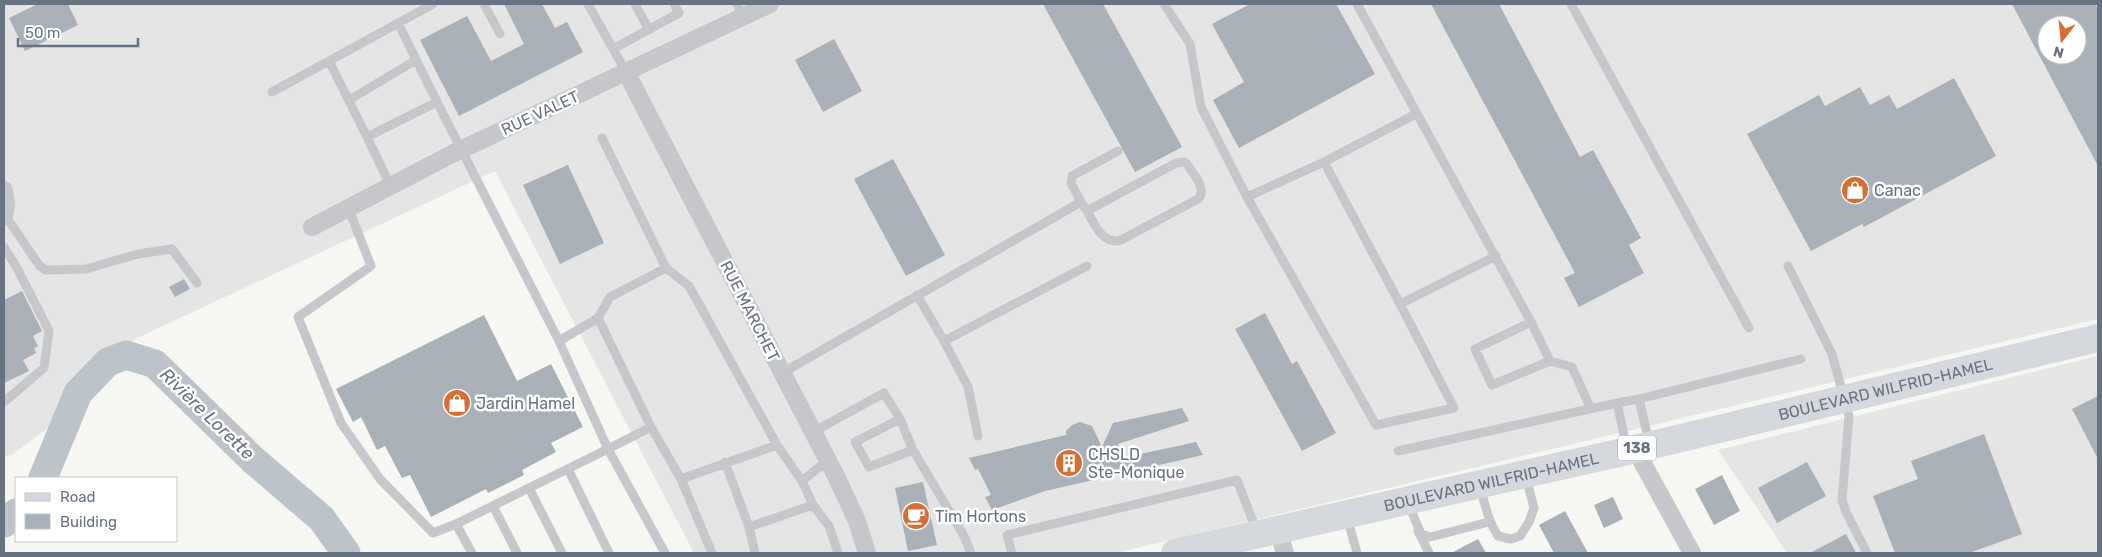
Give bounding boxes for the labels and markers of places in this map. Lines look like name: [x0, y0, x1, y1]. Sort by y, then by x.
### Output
shop icon: Canac: [1840, 175, 1870, 205]
place label: Canac: [1874, 181, 1921, 200]
shop icon: Jardin Hamel: [442, 388, 472, 418]
place label: Jardin Hamel: [476, 394, 575, 413]
place label: CHSLD Ste-Monique: [1088, 445, 1184, 482]
building icon: CHSLD Ste-Monique: [1054, 448, 1084, 478]
cafe icon: Tim Hortons: [901, 501, 931, 531]
place label: Tim Hortons: [935, 507, 1026, 526]

